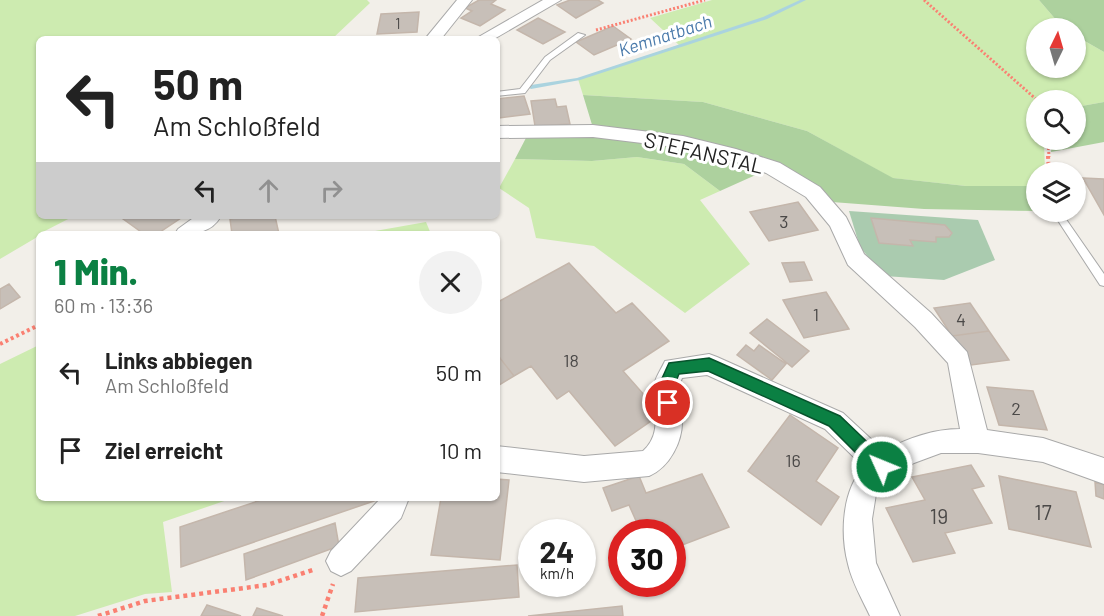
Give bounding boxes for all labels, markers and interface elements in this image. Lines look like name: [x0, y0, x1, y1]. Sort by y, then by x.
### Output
water label: Kemnatbach: [615, 10, 715, 60]
house number: 1: [395, 14, 401, 32]
north arrow: [1026, 18, 1086, 78]
map controls: [1026, 18, 1086, 222]
text: 50 m: [153, 58, 243, 108]
icon: left: [54, 60, 132, 138]
button: search: [1026, 90, 1086, 150]
text: Am Schloßfeld: [153, 109, 321, 141]
street label: STEFANSTAL: [642, 126, 766, 178]
button: layers: [1026, 162, 1086, 222]
icon: left: [189, 174, 222, 207]
icon: ahead: [252, 174, 285, 207]
icon: right: [315, 174, 348, 207]
house number: 3: [779, 210, 789, 232]
text: 1 Min.: [54, 249, 138, 292]
button: close: [419, 251, 482, 314]
text: 60 m · 13:36: [54, 293, 153, 317]
house number: 1: [813, 303, 819, 325]
house number: 4: [956, 308, 966, 330]
text: Links abbiegen: [105, 347, 253, 373]
house number: 18: [563, 349, 579, 371]
icon: left: [54, 356, 87, 389]
text: 50 m: [436, 359, 482, 385]
text: Am Schloßfeld: [105, 373, 229, 397]
pin: [642, 377, 693, 428]
icon: arrive: [651, 386, 684, 419]
house number: 2: [1011, 397, 1021, 419]
icon: arrive: [54, 434, 87, 467]
position arrow: [850, 435, 914, 499]
text: Ziel erreicht: [105, 437, 223, 463]
text: 10 m: [439, 437, 482, 463]
house number: 16: [785, 449, 801, 471]
house number: 17: [1034, 499, 1052, 524]
house number: 19: [930, 503, 948, 528]
speed limit sign: 30: [608, 519, 686, 597]
text: 24: [540, 533, 574, 569]
text: km/h: [540, 564, 574, 582]

